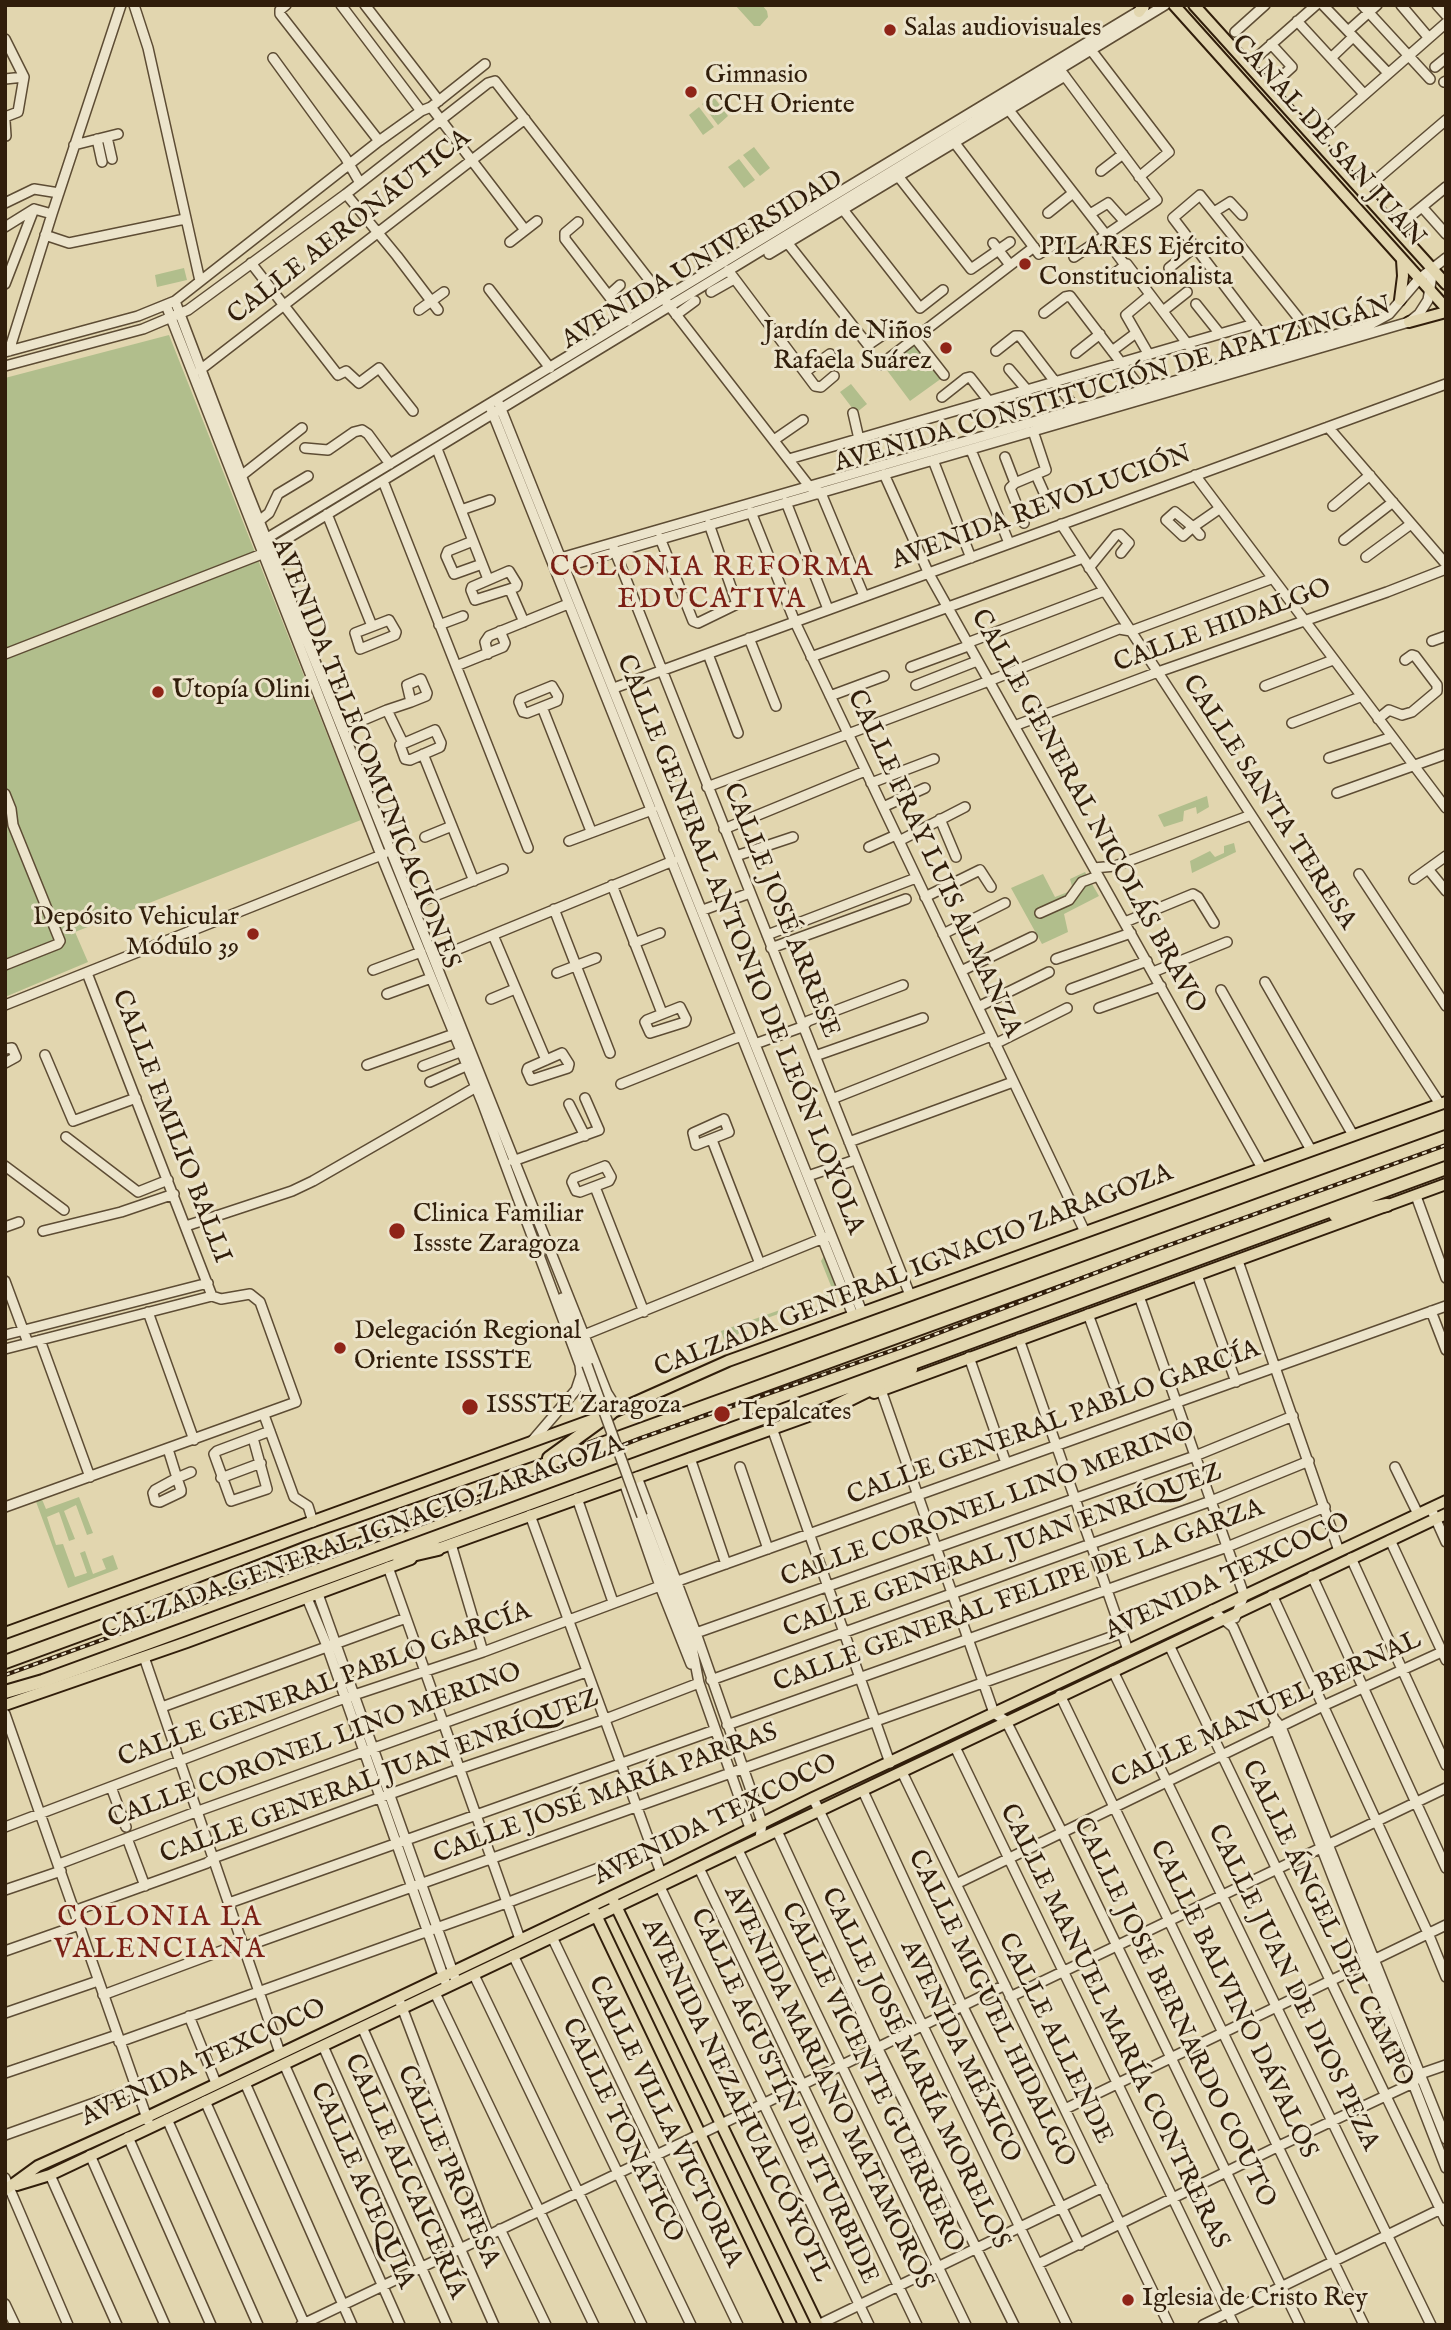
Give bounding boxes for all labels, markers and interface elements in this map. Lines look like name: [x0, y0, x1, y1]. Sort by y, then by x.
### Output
place label: Salas audiovisuales: [904, 14, 1101, 46]
marker: Salas audiovisuales: [882, 22, 898, 38]
street label: CANAL DE SAN JUAN: [1224, 30, 1430, 254]
place label: Gimnasio CCH Oriente: [705, 61, 855, 122]
marker: Gimnasio CCH Oriente: [683, 84, 699, 100]
street label: CALLE AERONÁUTICA: [222, 124, 478, 332]
street label: AVENIDA UNIVERSIDAD: [557, 165, 849, 357]
place label: PILARES Ejército Constitucionalista: [1039, 233, 1245, 294]
marker: PILARES Ejército Constitucionalista: [1017, 256, 1033, 272]
street label: AVENIDA CONSTITUCIÓN DE APATZINGÁN: [831, 291, 1395, 481]
place label: Jardín de Niños Rafaela Suárez: [763, 317, 932, 378]
marker: Jardín de Niños Rafaela Suárez: [938, 340, 954, 356]
street label: AVENIDA REVOLUCIÓN: [888, 440, 1196, 578]
street label: AVENIDA TELECOMUNICACIONES: [263, 534, 465, 974]
district label: COLONIA REFORMA EDUCATIVA: [552, 552, 872, 618]
street label: CALLE HIDALGO: [1110, 573, 1336, 681]
street label: CALLE GENERAL NICOLÁS BRAVO: [963, 605, 1211, 1019]
street label: CALLE GENERAL ANTONIO DE LEÓN LOYOLA: [608, 651, 870, 1239]
street label: CALLE SANTA TERESA: [1174, 670, 1362, 936]
place label: Utopía Olini: [172, 676, 311, 708]
marker: Utopía Olini: [150, 684, 166, 700]
street label: CALLE FRAY LUIS ALMANZA: [839, 685, 1027, 1043]
street label: CALLE JOSÉ ARRESE: [715, 779, 845, 1043]
place label: Depósito Vehicular Módulo 39: [33, 903, 239, 964]
marker: Depósito Vehicular Módulo 39: [245, 926, 261, 942]
street label: CALLE EMILIO BALLI: [103, 986, 237, 1268]
street label: CALZADA GENERAL IGNACIO ZARAGOZA: [651, 1158, 1177, 1386]
place label: Clinica Familiar Issste Zaragoza: [413, 1200, 584, 1262]
marker: Clinica Familiar Issste Zaragoza: [387, 1221, 407, 1241]
place label: Delegación Regional Oriente ISSSTE: [354, 1317, 581, 1378]
street label: CALLE GENERAL PABLO GARCÍA: [843, 1335, 1265, 1513]
marker: Delegación Regional Oriente ISSSTE: [332, 1340, 348, 1356]
place label: ISSSTE Zaragoza: [486, 1391, 681, 1423]
marker: ISSSTE Zaragoza: [460, 1397, 480, 1417]
place label: Tepalcates: [738, 1398, 851, 1430]
marker: Tepalcates: [712, 1404, 732, 1424]
street label: CALLE CORONEL LINO MERINO: [777, 1416, 1199, 1596]
street label: CALZADA GENERAL IGNACIO ZARAGOZA: [98, 1430, 628, 1648]
street label: CALLE GENERAL JUAN ENRÍQUEZ: [779, 1458, 1227, 1646]
street label: CALLE GENERAL FELIPE DE LA GARZA: [769, 1493, 1269, 1701]
street label: AVENIDA TEXCOCO: [1101, 1508, 1355, 1648]
street label: CALLE GENERAL PABLO GARCÍA: [114, 1597, 536, 1775]
street label: CALLE MANUEL BERNAL: [1107, 1625, 1427, 1797]
street label: CALLE CORONEL LINO MERINO: [104, 1657, 526, 1837]
street label: CALLE GENERAL JUAN ENRÍQUEZ: [156, 1684, 604, 1872]
street label: CALLE JOSÉ MARÍA PARRAS: [430, 1718, 782, 1872]
street label: AVENIDA TEXCOCO: [589, 1749, 843, 1893]
street label: CALLE ÁNGEL DEL CAMPO: [1233, 1756, 1419, 2092]
street label: CALLE MANUEL MARÍA CONTRERAS: [991, 1800, 1235, 2254]
street label: CALLE JOSÉ BERNARDO COUTO: [1065, 1813, 1281, 2213]
street label: CALLE JUAN DE DIOS PEZA: [1199, 1820, 1385, 2156]
street label: CALLE BALVINO DÁVALOS: [1141, 1836, 1323, 2164]
street label: CALLE MIGUEL HIDALGO: [900, 1845, 1080, 2173]
street label: AVENIDA MARIANO MATAMOROS: [715, 1881, 939, 2295]
street label: CALLE JOSÉ MARÍA MORELOS: [813, 1883, 1015, 2255]
street label: CALLE VICENTE GUERRERO: [773, 1898, 969, 2258]
district label: COLONIA LA VALENCIANA: [55, 1902, 265, 1968]
street label: CALLE AGUSTÍN DE ITURBIDE: [682, 1904, 884, 2290]
street label: AVENIDA NEZAHUALCÓYOTL: [633, 1914, 837, 2288]
street label: CALLE ALLENDE: [989, 1929, 1119, 2149]
street label: AVENIDA MÉXICO: [892, 1936, 1026, 2168]
street label: CALLE VILLA VICTORIA: [580, 1971, 748, 2273]
street label: AVENIDA TEXCOCO: [77, 1994, 331, 2134]
street label: CALLE TONATICO: [553, 2014, 689, 2248]
street label: CALLE ALCAICERÍA: [336, 2050, 472, 2304]
street label: CALLE PROFESA: [388, 2061, 506, 2273]
street label: CALLE ACEQUIA: [302, 2078, 420, 2294]
place label: Iglesia de Cristo Rey: [1142, 2284, 1368, 2316]
marker: Iglesia de Cristo Rey: [1120, 2292, 1136, 2308]

